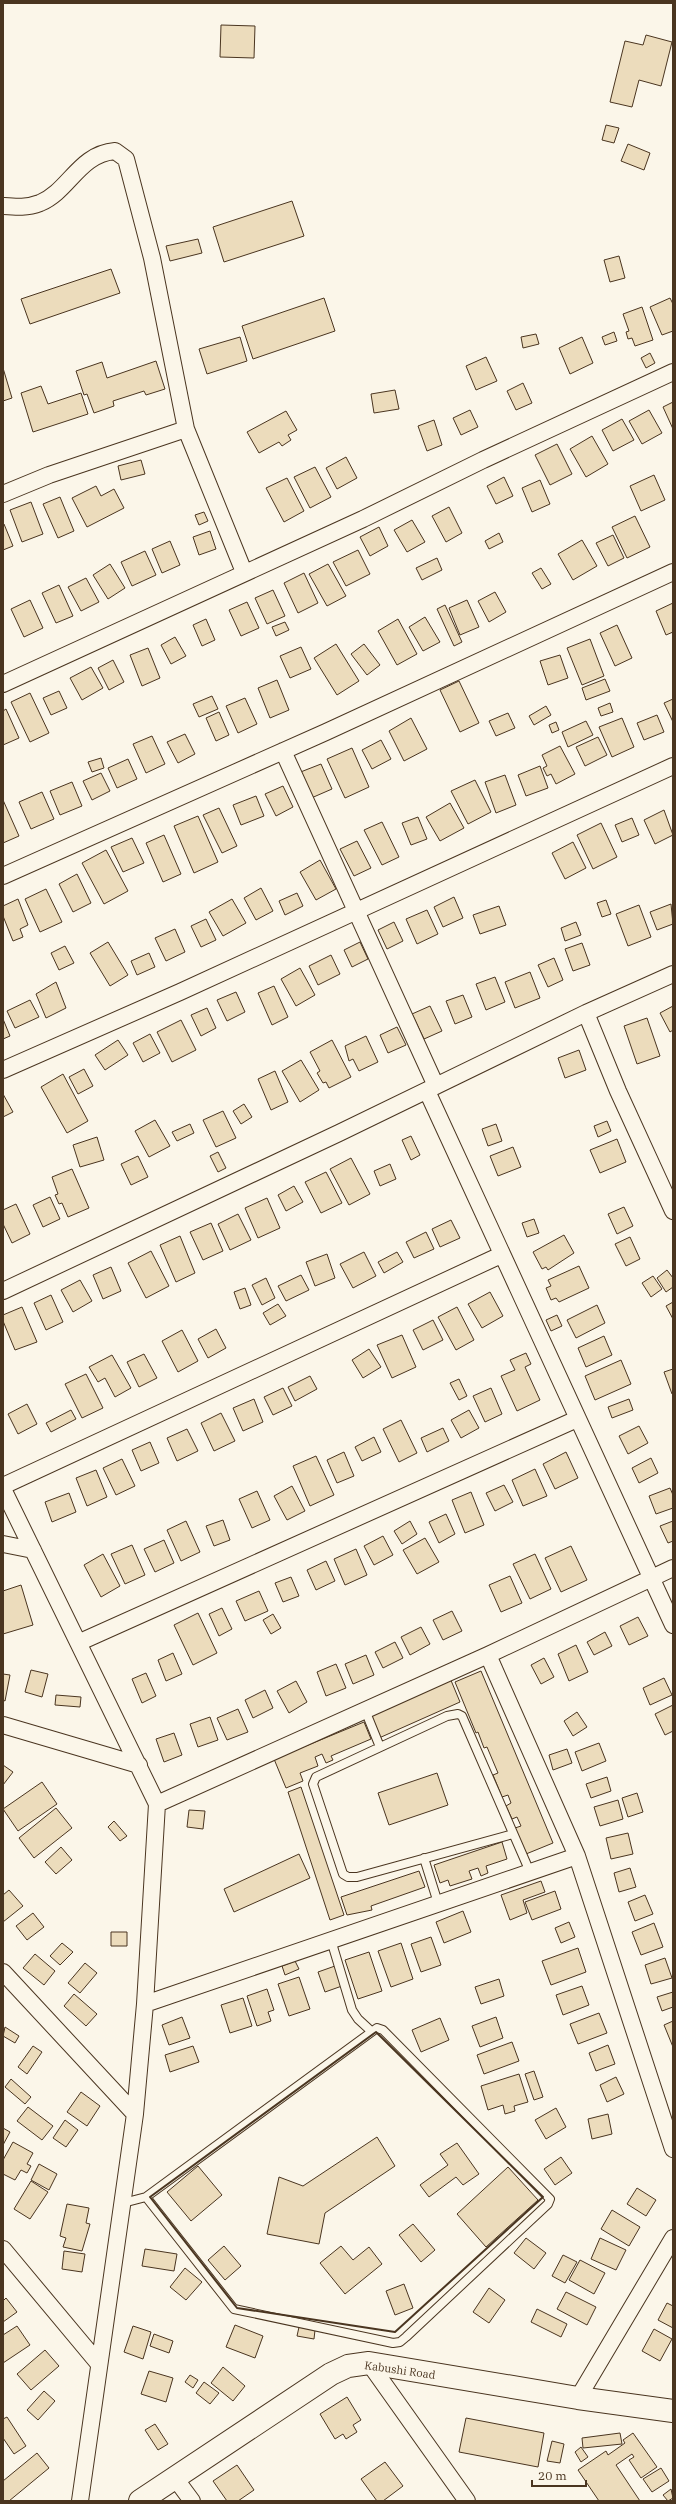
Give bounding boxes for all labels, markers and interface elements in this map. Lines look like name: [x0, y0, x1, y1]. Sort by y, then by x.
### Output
street label: Kabushi Road: [364, 2358, 437, 2382]
scale bar: [532, 2462, 586, 2488]
text: 20 m: [538, 2468, 567, 2483]

